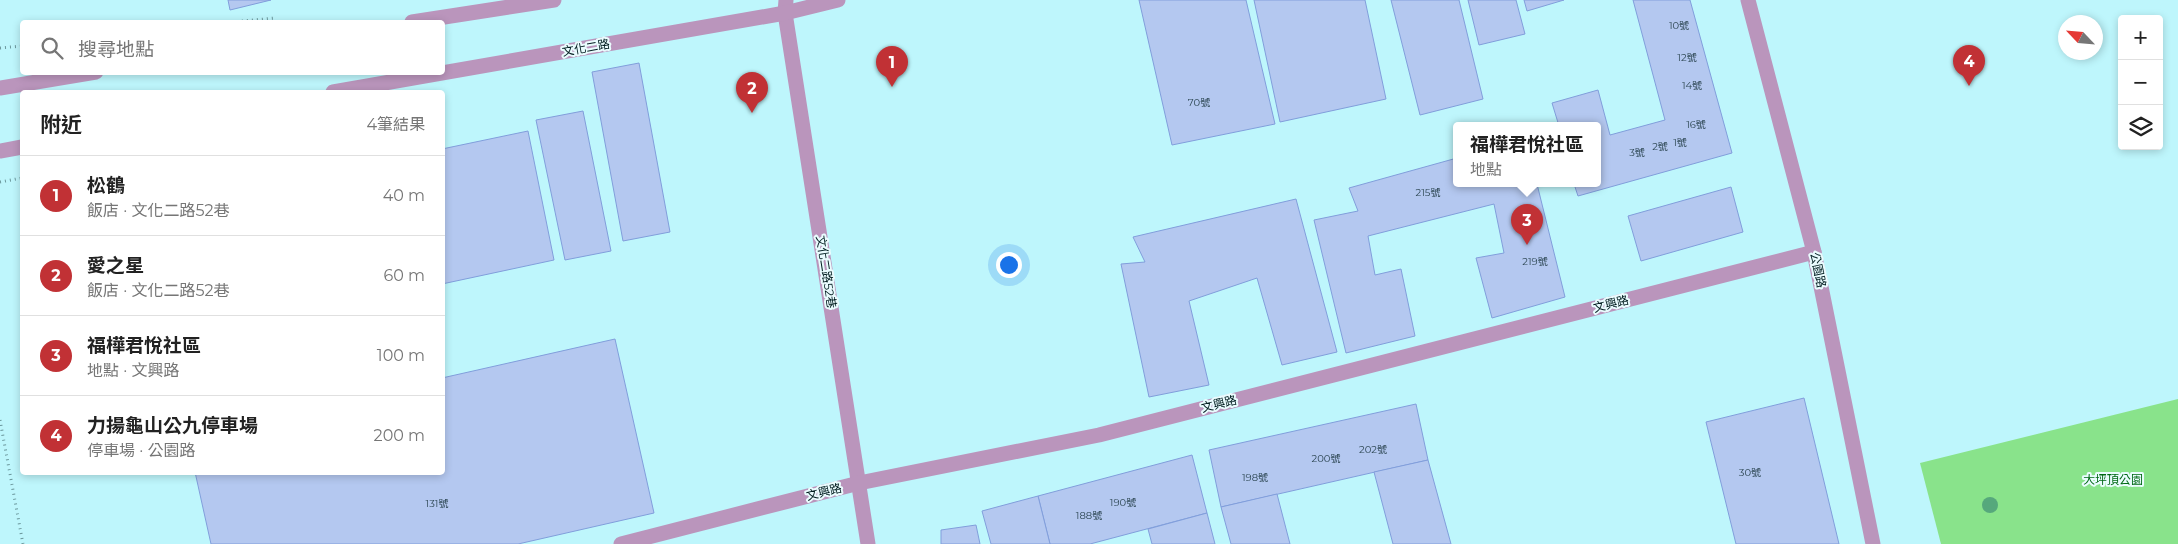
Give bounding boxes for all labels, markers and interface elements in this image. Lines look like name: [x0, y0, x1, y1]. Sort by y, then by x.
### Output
north arrow: [2058, 15, 2103, 60]
map controls: [2118, 15, 2163, 150]
button: +: [2118, 15, 2163, 60]
house number: 10號: [1669, 19, 1689, 32]
search box: [20, 20, 445, 75]
icon: search: [38, 34, 66, 62]
street label: 文化二路: [561, 36, 611, 59]
text: 搜尋地點: [78, 38, 154, 61]
pin: 4: [1953, 45, 1985, 86]
pin: 1: [876, 46, 908, 87]
house number: 12號: [1677, 51, 1697, 64]
button: −: [2118, 60, 2163, 105]
pin: 2: [736, 72, 768, 113]
house number: 14號: [1682, 79, 1702, 92]
house number: 70號: [1188, 96, 1210, 109]
button: layers: [2118, 105, 2163, 150]
text: 附近: [40, 112, 82, 137]
text: 4筆結果: [366, 115, 425, 134]
house number: 16號: [1686, 118, 1706, 131]
popup: [1453, 122, 1601, 187]
text: 福樺君悅社區: [1470, 133, 1584, 156]
house number: 1號: [1673, 136, 1687, 149]
house number: 2號: [1652, 140, 1668, 153]
house number: 3號: [1629, 146, 1645, 159]
text: 地點: [1470, 160, 1502, 179]
text: 松鶴: [87, 174, 125, 197]
text: 1: [53, 186, 59, 205]
text: 40 m: [383, 186, 425, 205]
house number: 215號: [1416, 186, 1440, 199]
text: 飯店 · 文化二路52巷: [87, 201, 229, 220]
pin: 3: [1511, 204, 1543, 245]
street label: 文化二路52巷: [813, 234, 840, 309]
street label: 公園路: [1807, 251, 1830, 289]
your location: [996, 252, 1022, 278]
text: 愛之星: [87, 254, 144, 277]
house number: 219號: [1522, 255, 1548, 268]
text: 2: [51, 266, 61, 285]
text: 60 m: [383, 266, 425, 285]
text: 飯店 · 文化二路52巷: [87, 281, 229, 300]
street label: 文興路: [1592, 292, 1630, 315]
text: 福樺君悅社區: [87, 334, 201, 357]
text: 3: [51, 346, 61, 365]
text: 100 m: [377, 346, 425, 365]
text: 地點 · 文興路: [87, 361, 179, 380]
street label: 文興路: [1200, 392, 1238, 415]
text: 力揚龜山公九停車場: [87, 414, 258, 437]
text: 4: [50, 426, 62, 445]
text: 200 m: [374, 426, 425, 445]
text: 停車場 · 公園路: [87, 441, 195, 460]
house number: 202號: [1359, 443, 1387, 456]
house number: 200號: [1312, 452, 1340, 465]
house number: 30號: [1739, 466, 1761, 479]
house number: 198號: [1242, 471, 1268, 484]
park label: 大坪頂公園: [2083, 472, 2143, 487]
street label: 文興路: [805, 480, 843, 503]
house number: 190號: [1110, 496, 1136, 509]
house number: 131號: [426, 497, 448, 510]
house number: 188號: [1076, 509, 1102, 522]

